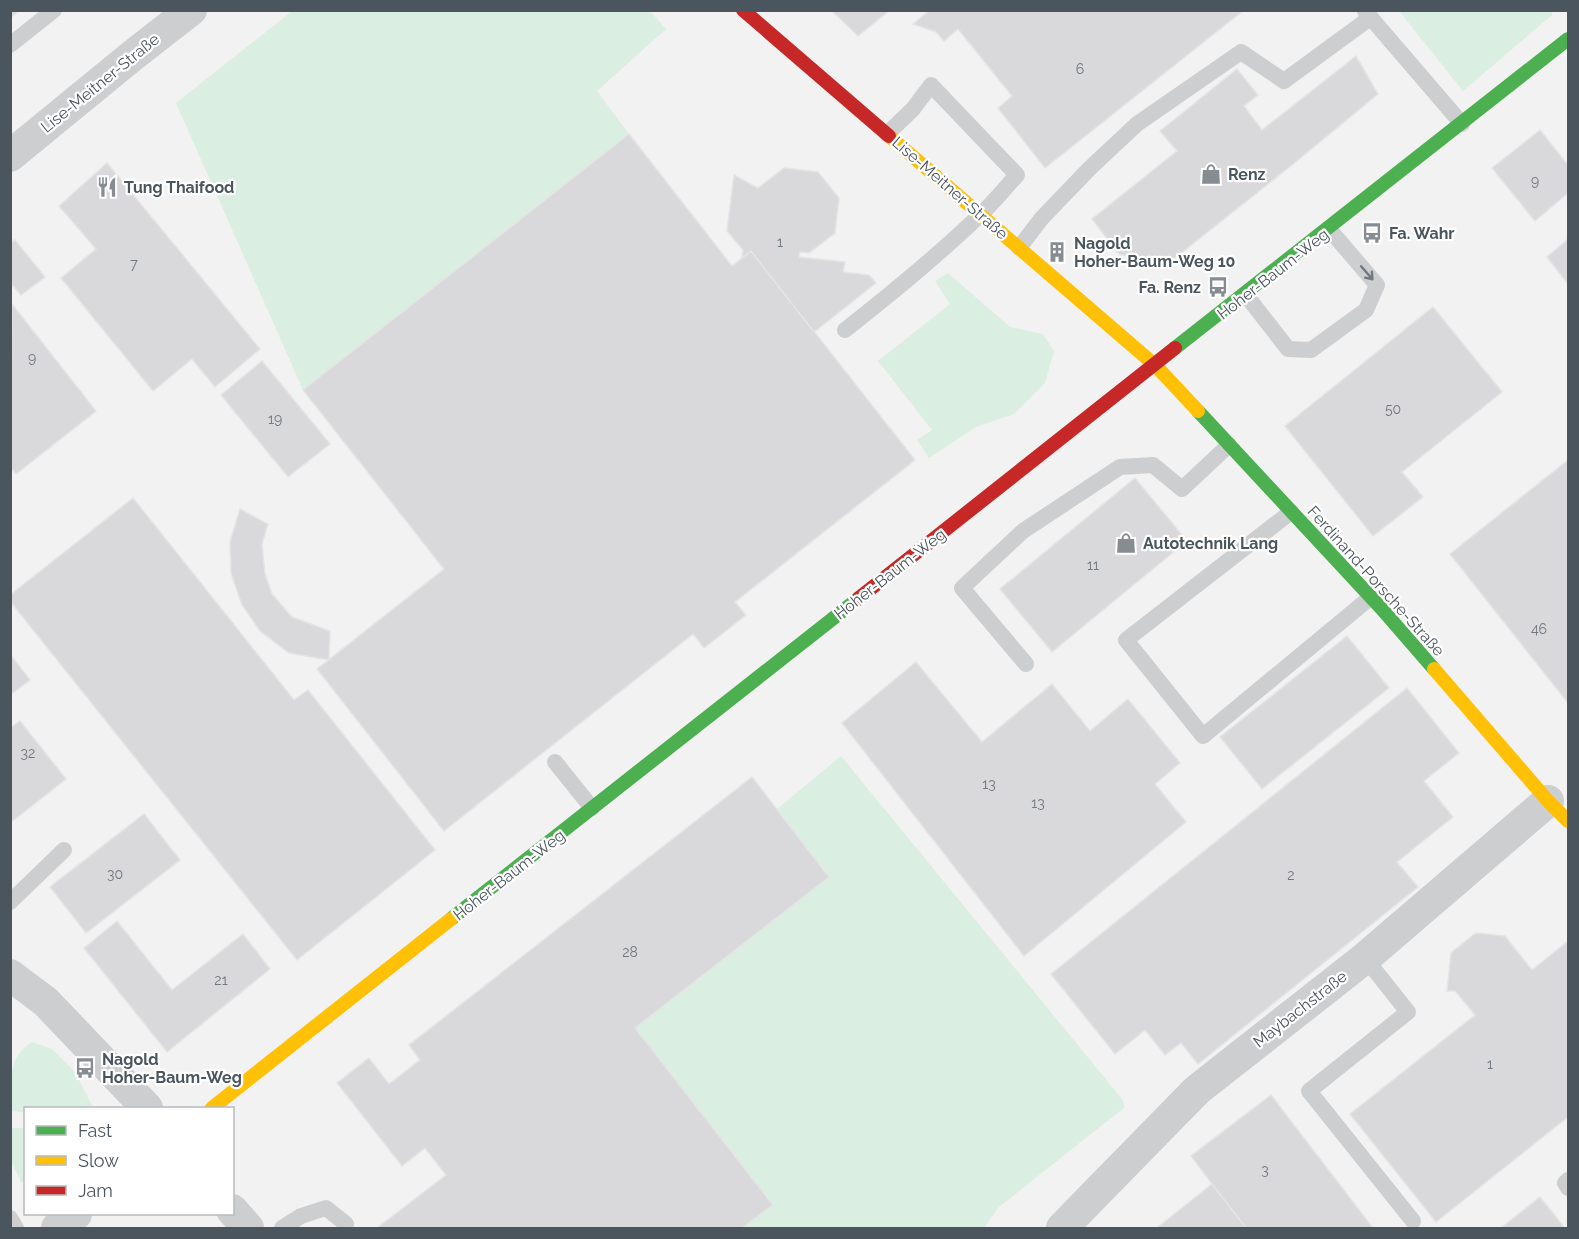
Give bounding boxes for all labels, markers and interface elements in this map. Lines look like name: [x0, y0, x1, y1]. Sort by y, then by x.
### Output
street label: Lise-Meitner-Straße: [37, 29, 163, 137]
house number: 6: [1076, 61, 1084, 77]
street label: Lise-Meitner-Straße: [888, 133, 1012, 243]
shop icon: Renz: [1199, 162, 1223, 186]
place label: Renz: [1228, 165, 1266, 184]
house number: 9: [1531, 173, 1539, 189]
restaurant icon: Tung Thaifood: [95, 175, 119, 199]
place label: Tung Thaifood: [124, 178, 234, 197]
bus stop icon: Fa. Wahr: [1360, 221, 1384, 245]
place label: Fa. Wahr: [1389, 224, 1455, 243]
street label: Hoher-Baum-Weg: [1213, 225, 1333, 323]
house number: 1: [777, 234, 783, 250]
place label: Nagold Hoher-Baum-Weg 10: [1074, 234, 1236, 271]
building icon: Nagold Hoher-Baum-Weg 10: [1045, 240, 1069, 264]
house number: 7: [130, 256, 138, 272]
one-way arrow: [1360, 266, 1374, 281]
bus stop icon: Fa. Renz: [1206, 275, 1230, 299]
place label: Fa. Renz: [1138, 278, 1201, 297]
house number: 9: [28, 350, 36, 366]
house number: 50: [1385, 401, 1401, 417]
house number: 19: [268, 411, 282, 427]
street label: Ferdinand-Porsche-Straße: [1304, 502, 1448, 660]
street label: Hoher-Baum-Weg: [830, 525, 950, 623]
shop icon: Autotechnik Lang: [1114, 531, 1138, 555]
place label: Autotechnik Lang: [1143, 534, 1278, 553]
house number: 11: [1087, 557, 1099, 573]
house number: 46: [1531, 621, 1547, 637]
house number: 32: [21, 745, 35, 761]
house number: 13: [982, 776, 996, 792]
house number: 13: [1031, 795, 1045, 811]
street label: Hoher-Baum-Weg: [449, 826, 569, 924]
house number: 30: [107, 866, 123, 882]
house number: 2: [1287, 867, 1295, 883]
house number: 28: [622, 944, 638, 960]
street label: Maybachstraße: [1249, 967, 1351, 1051]
house number: 21: [214, 972, 228, 988]
place label: Nagold Hoher-Baum-Weg: [102, 1050, 242, 1087]
bus stop icon: Nagold Hoher-Baum-Weg: [73, 1056, 97, 1080]
house number: 1: [1487, 1056, 1493, 1072]
legend: [24, 1107, 234, 1215]
text: Fast: [78, 1120, 112, 1141]
text: Slow: [78, 1150, 119, 1171]
house number: 3: [1261, 1162, 1269, 1178]
text: Jam: [78, 1180, 113, 1201]

